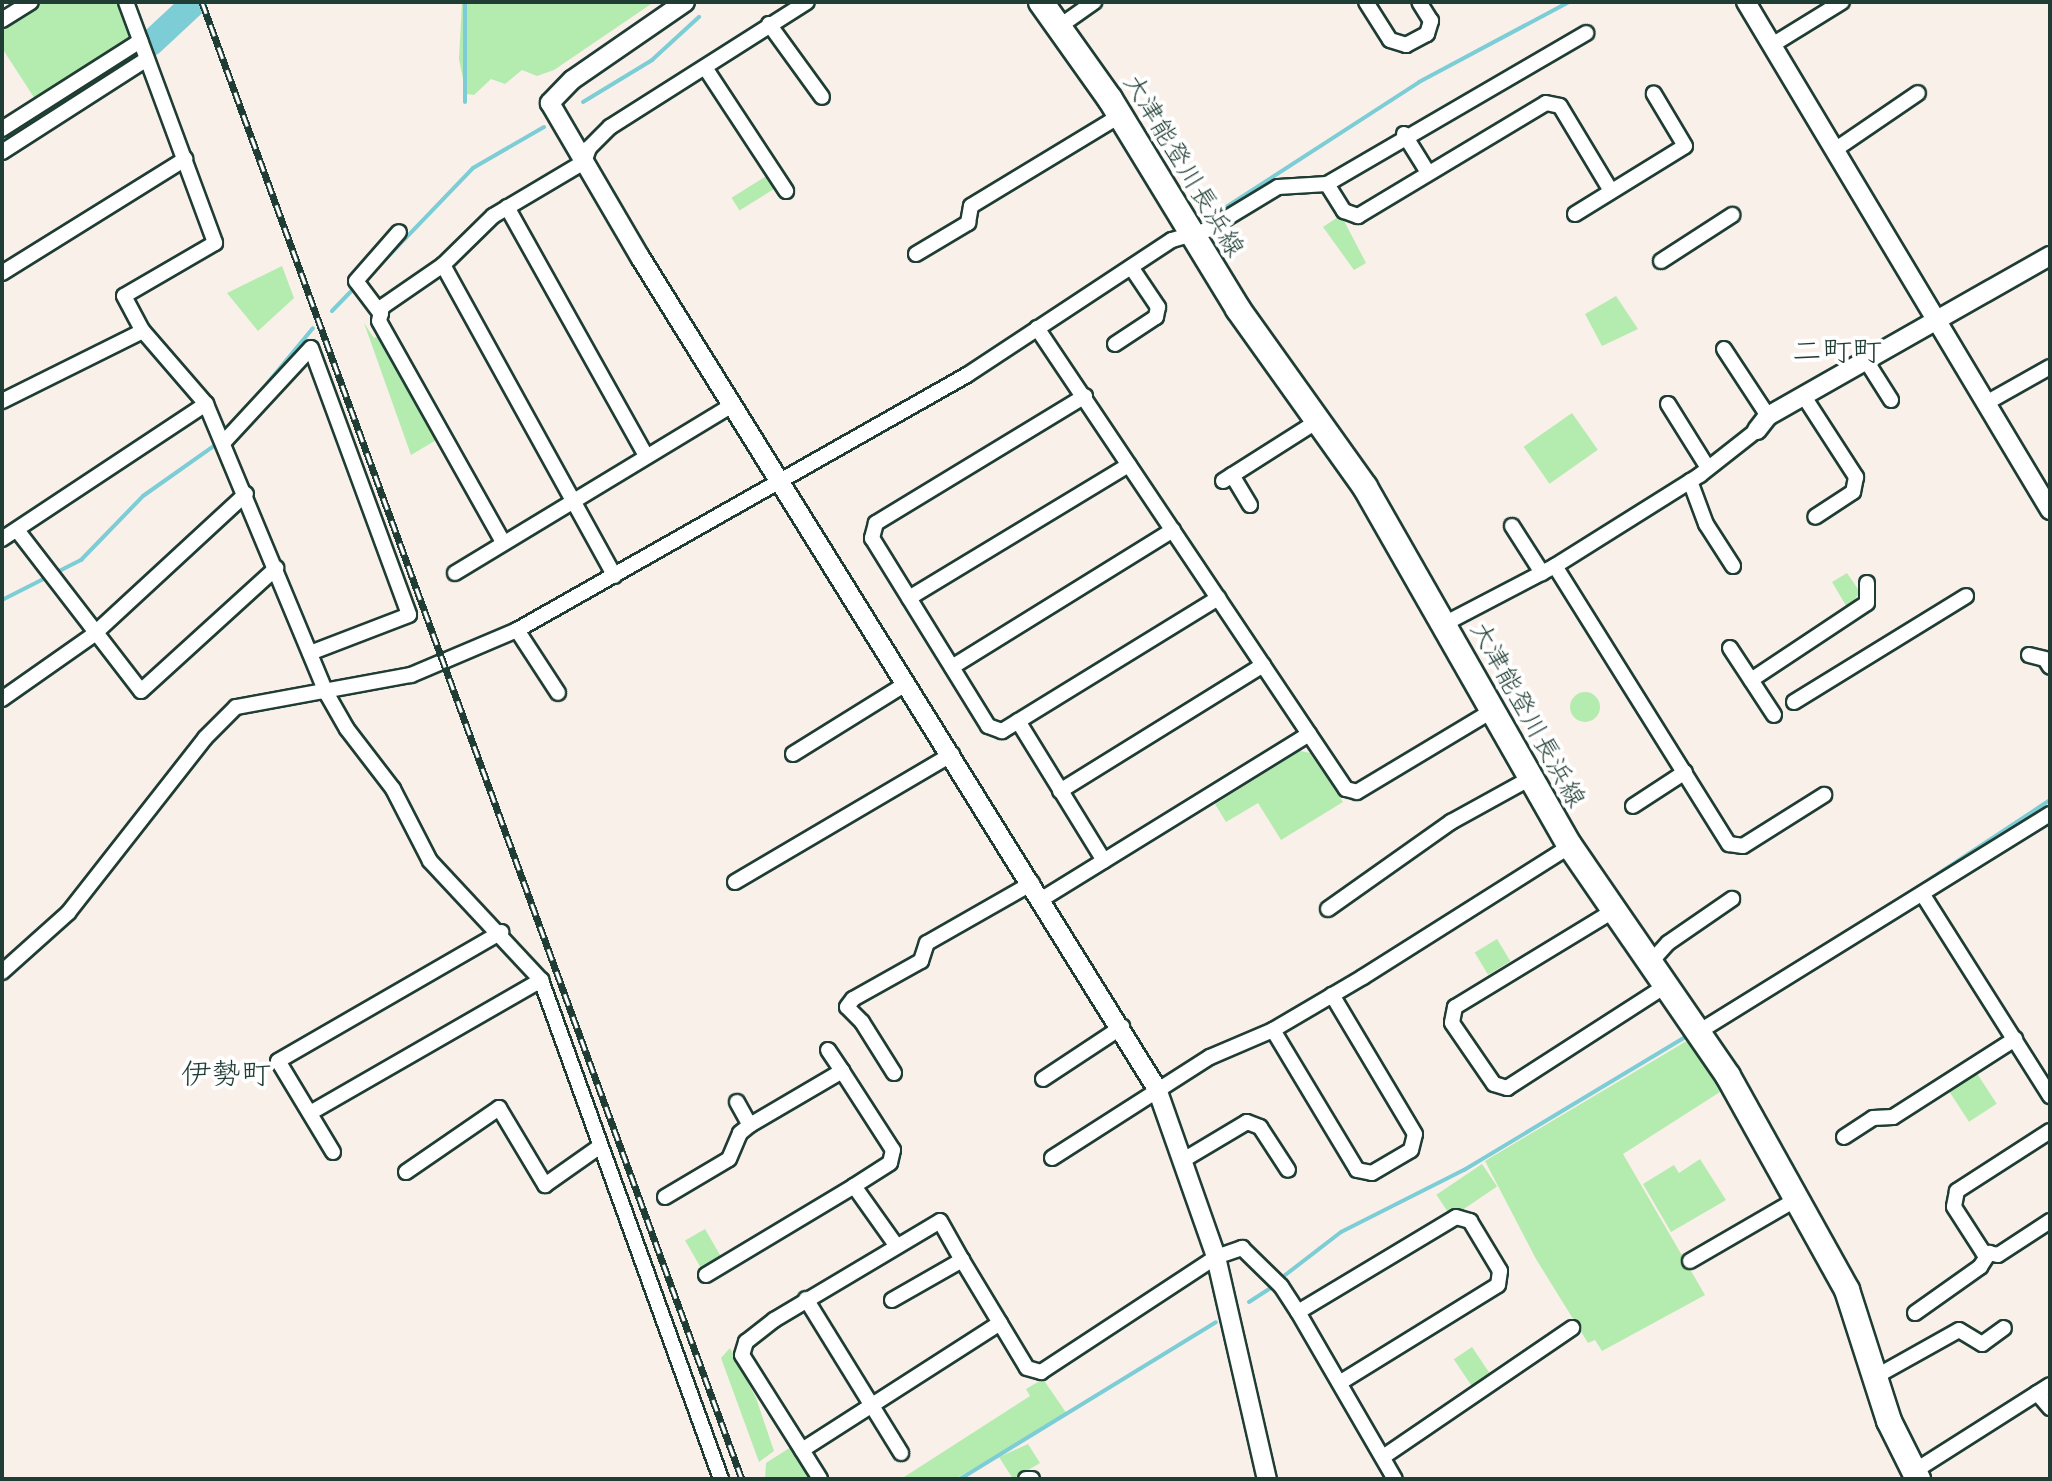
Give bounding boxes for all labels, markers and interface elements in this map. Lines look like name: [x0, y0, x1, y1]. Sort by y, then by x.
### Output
street label: 大津能登川長浜線: [1116, 69, 1250, 263]
district label: 二町町: [1792, 334, 1882, 370]
street label: 大津能登川長浜線: [1463, 616, 1591, 814]
district label: 伊勢町: [181, 1057, 271, 1093]

